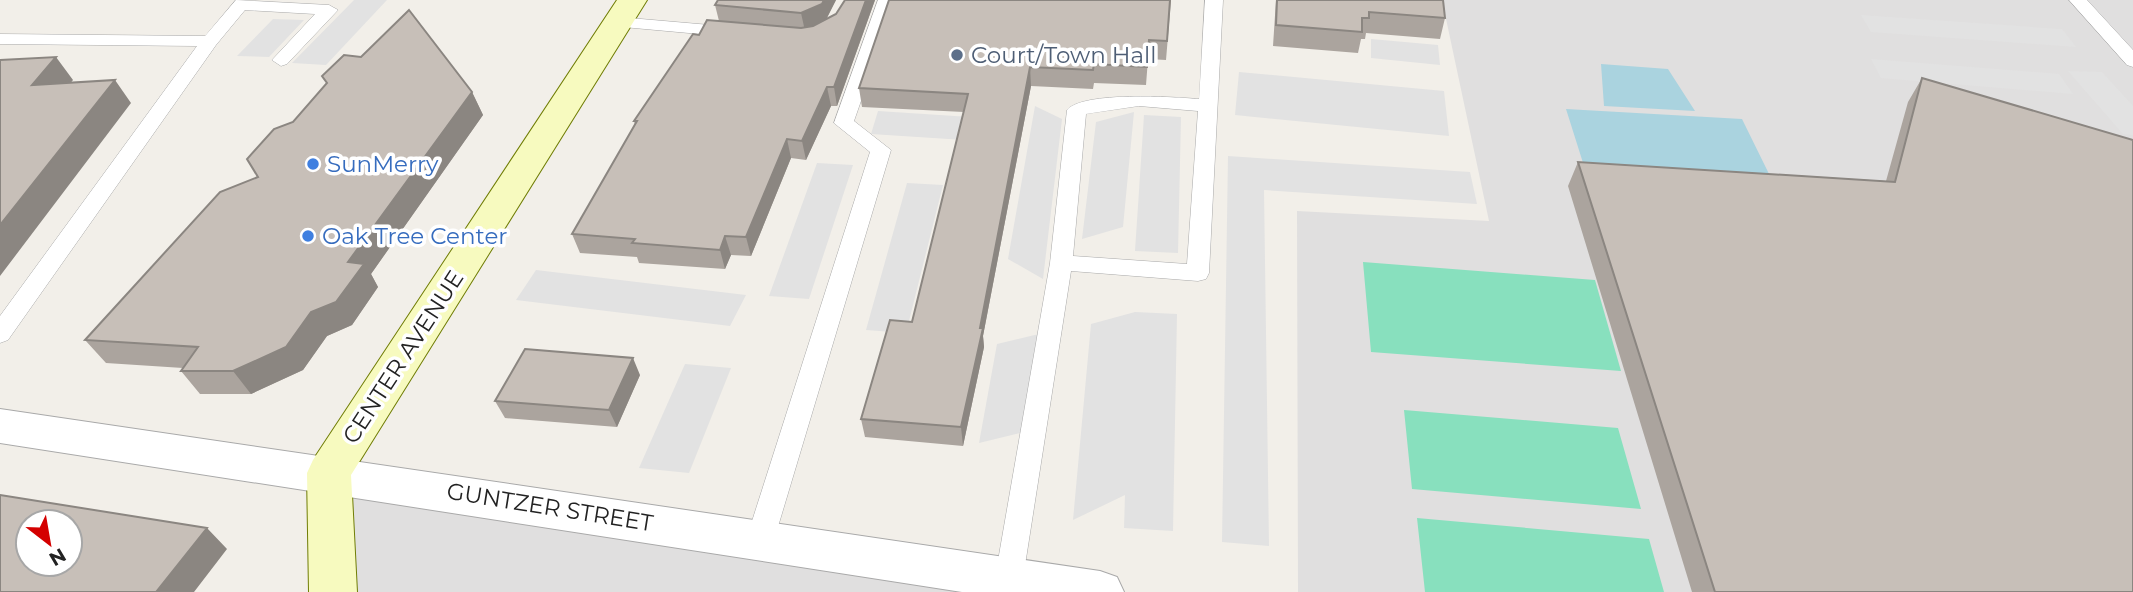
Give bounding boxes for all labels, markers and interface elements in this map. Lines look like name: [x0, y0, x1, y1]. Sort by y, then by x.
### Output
place label: Court/Town Hall: [971, 41, 1156, 69]
marker: Court/Town Hall: [949, 47, 965, 63]
place label: SunMerry: [327, 150, 439, 178]
marker: SunMerry: [305, 156, 321, 172]
place label: Oak Tree Center: [322, 222, 508, 250]
marker: Oak Tree Center: [300, 228, 316, 244]
street label: CENTER AVENUE: [337, 265, 469, 449]
street label: GUNTZER STREET: [445, 477, 656, 537]
north arrow: [14, 508, 84, 578]
text: N: [45, 543, 70, 571]

